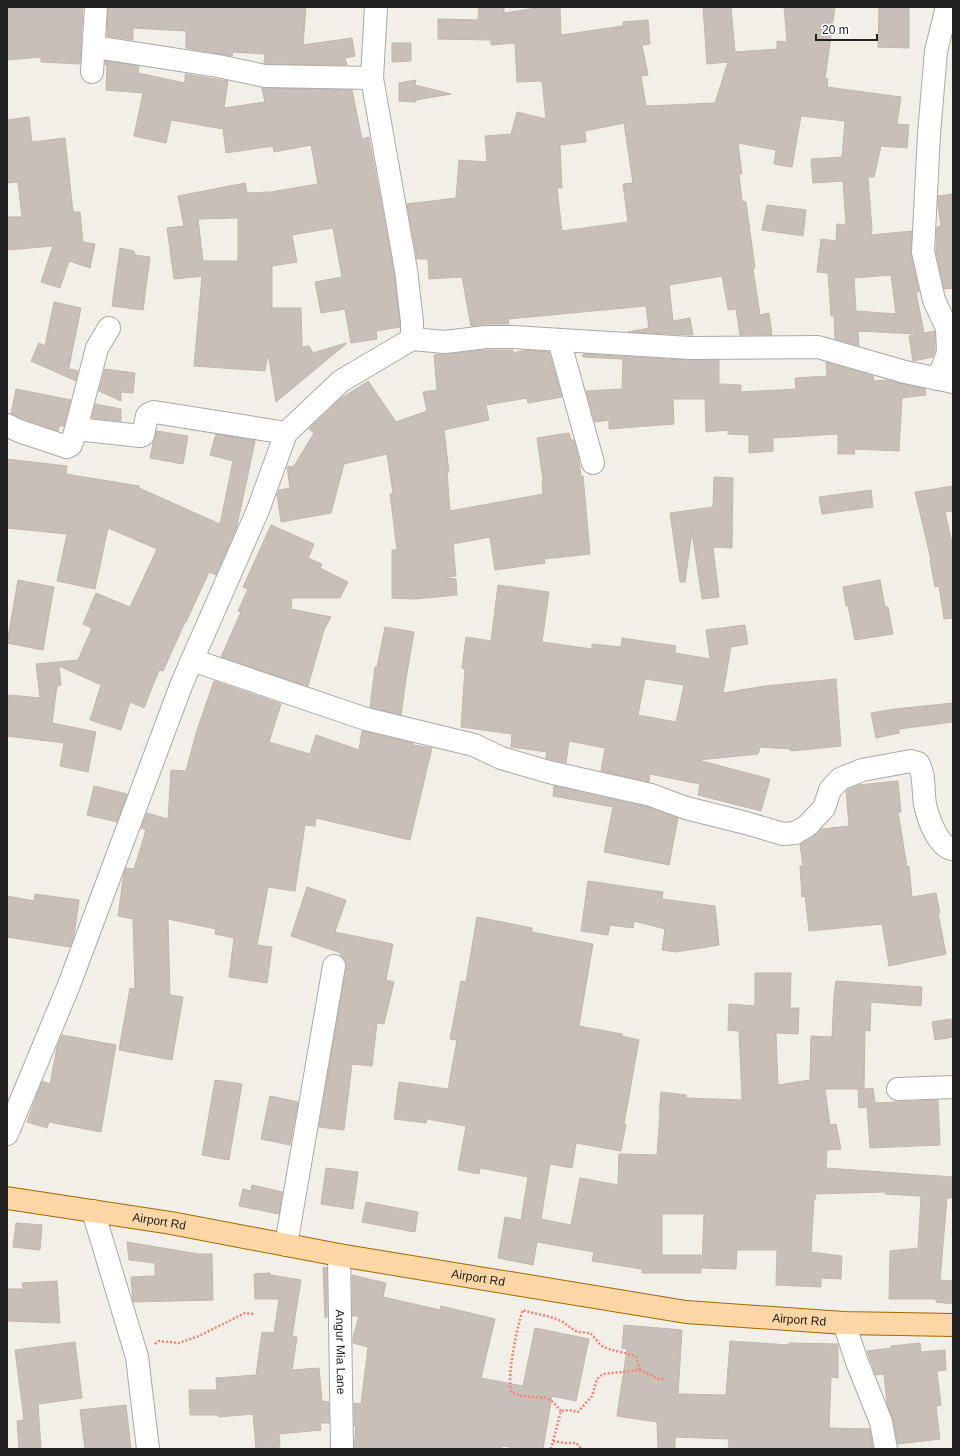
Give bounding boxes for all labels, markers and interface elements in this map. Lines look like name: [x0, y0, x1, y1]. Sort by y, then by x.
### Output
scale bar: [816, 16, 877, 42]
text: 20 m: [822, 23, 849, 37]
street label: Airport Rd: [131, 1210, 187, 1233]
street label: Airport Rd: [450, 1267, 506, 1289]
street label: Angur Mia Lane: [333, 1309, 348, 1395]
street label: Airport Rd: [772, 1311, 827, 1329]

